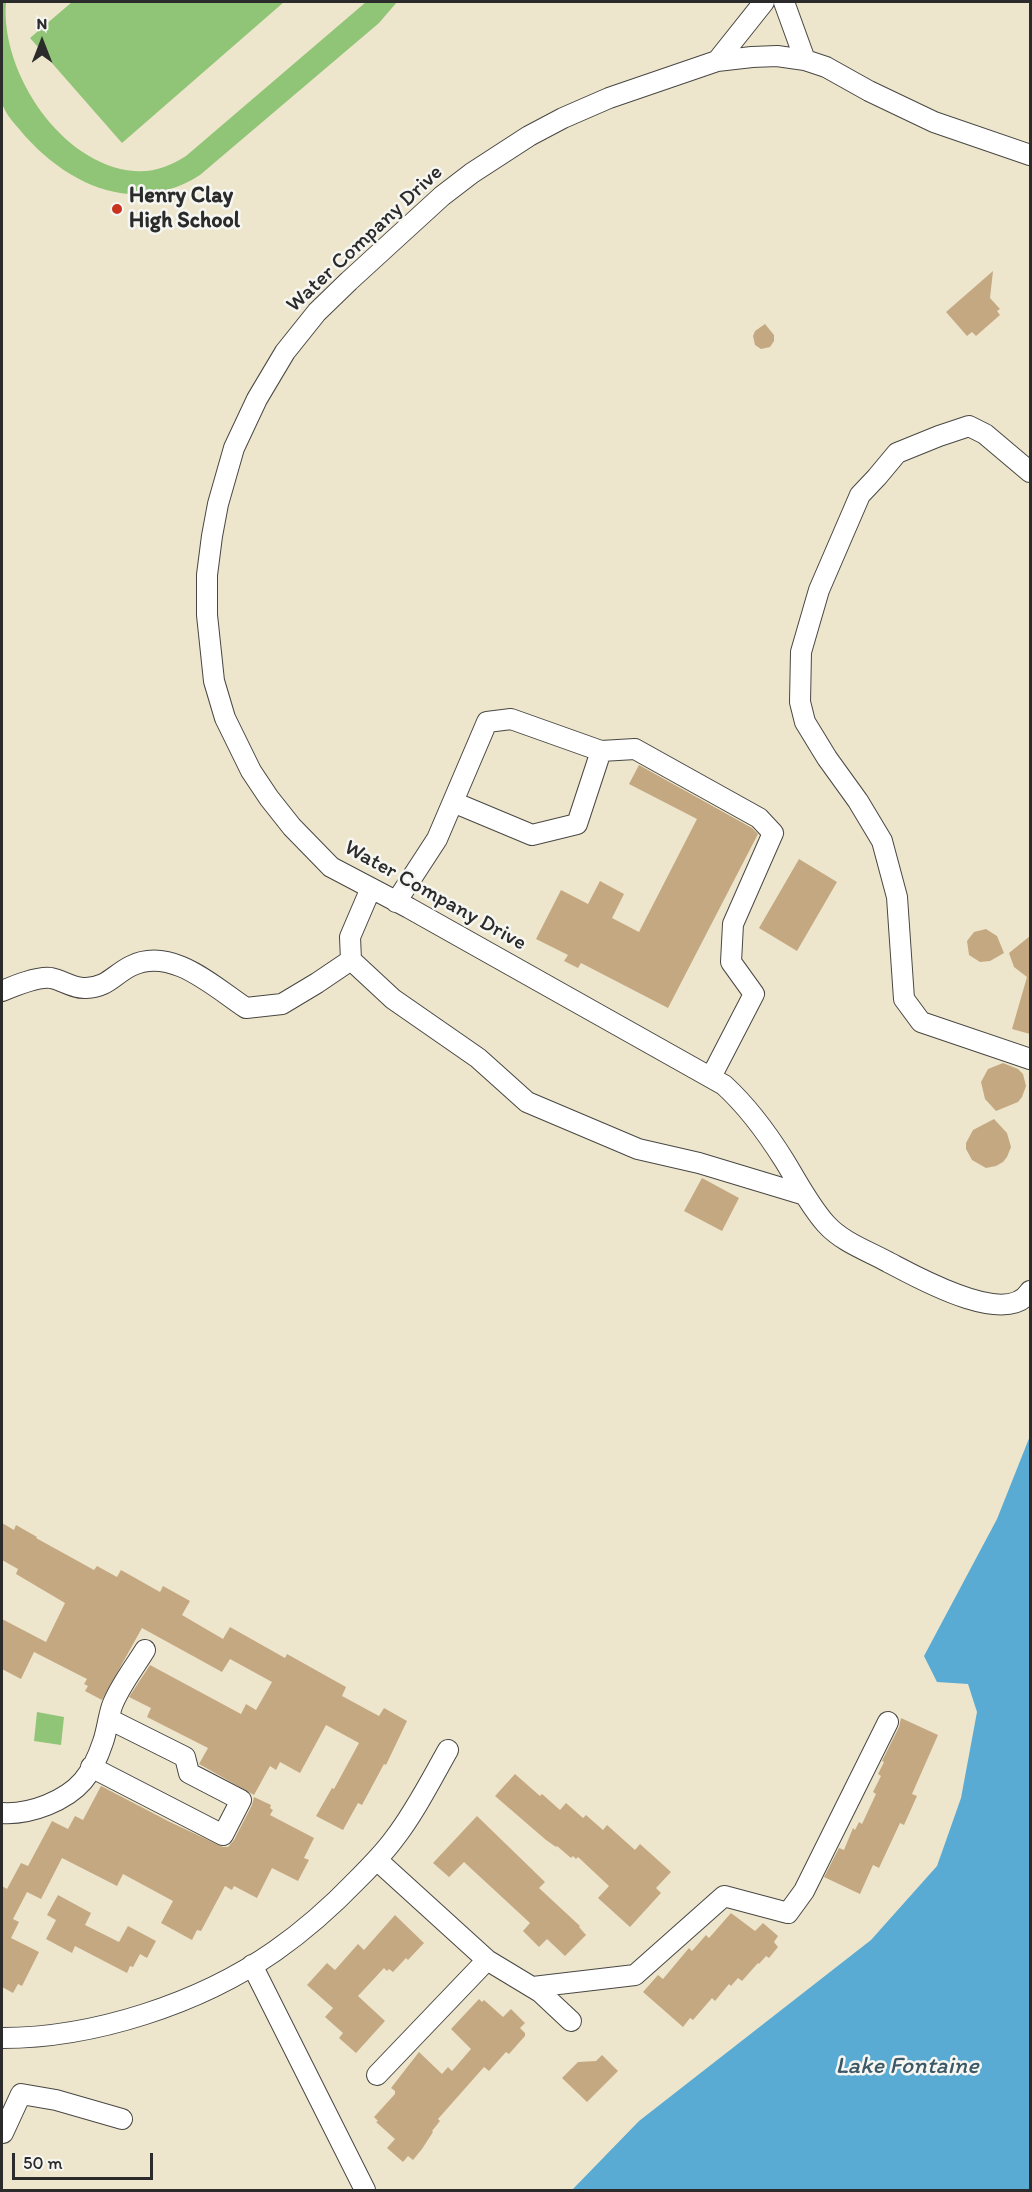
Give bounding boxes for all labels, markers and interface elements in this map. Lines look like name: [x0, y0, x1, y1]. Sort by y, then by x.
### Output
north arrow: [12, 12, 72, 72]
text: N: [37, 14, 47, 33]
street label: Water Company Drive: [281, 160, 449, 318]
place label: Henry Clay High School: [129, 183, 240, 234]
marker: Henry Clay High School: [110, 202, 124, 216]
street label: Water Company Drive: [339, 835, 531, 957]
water label: Lake Fontaine: [835, 2053, 979, 2081]
scale bar: [15, 2141, 156, 2179]
text: 50 m: [23, 2152, 63, 2174]

